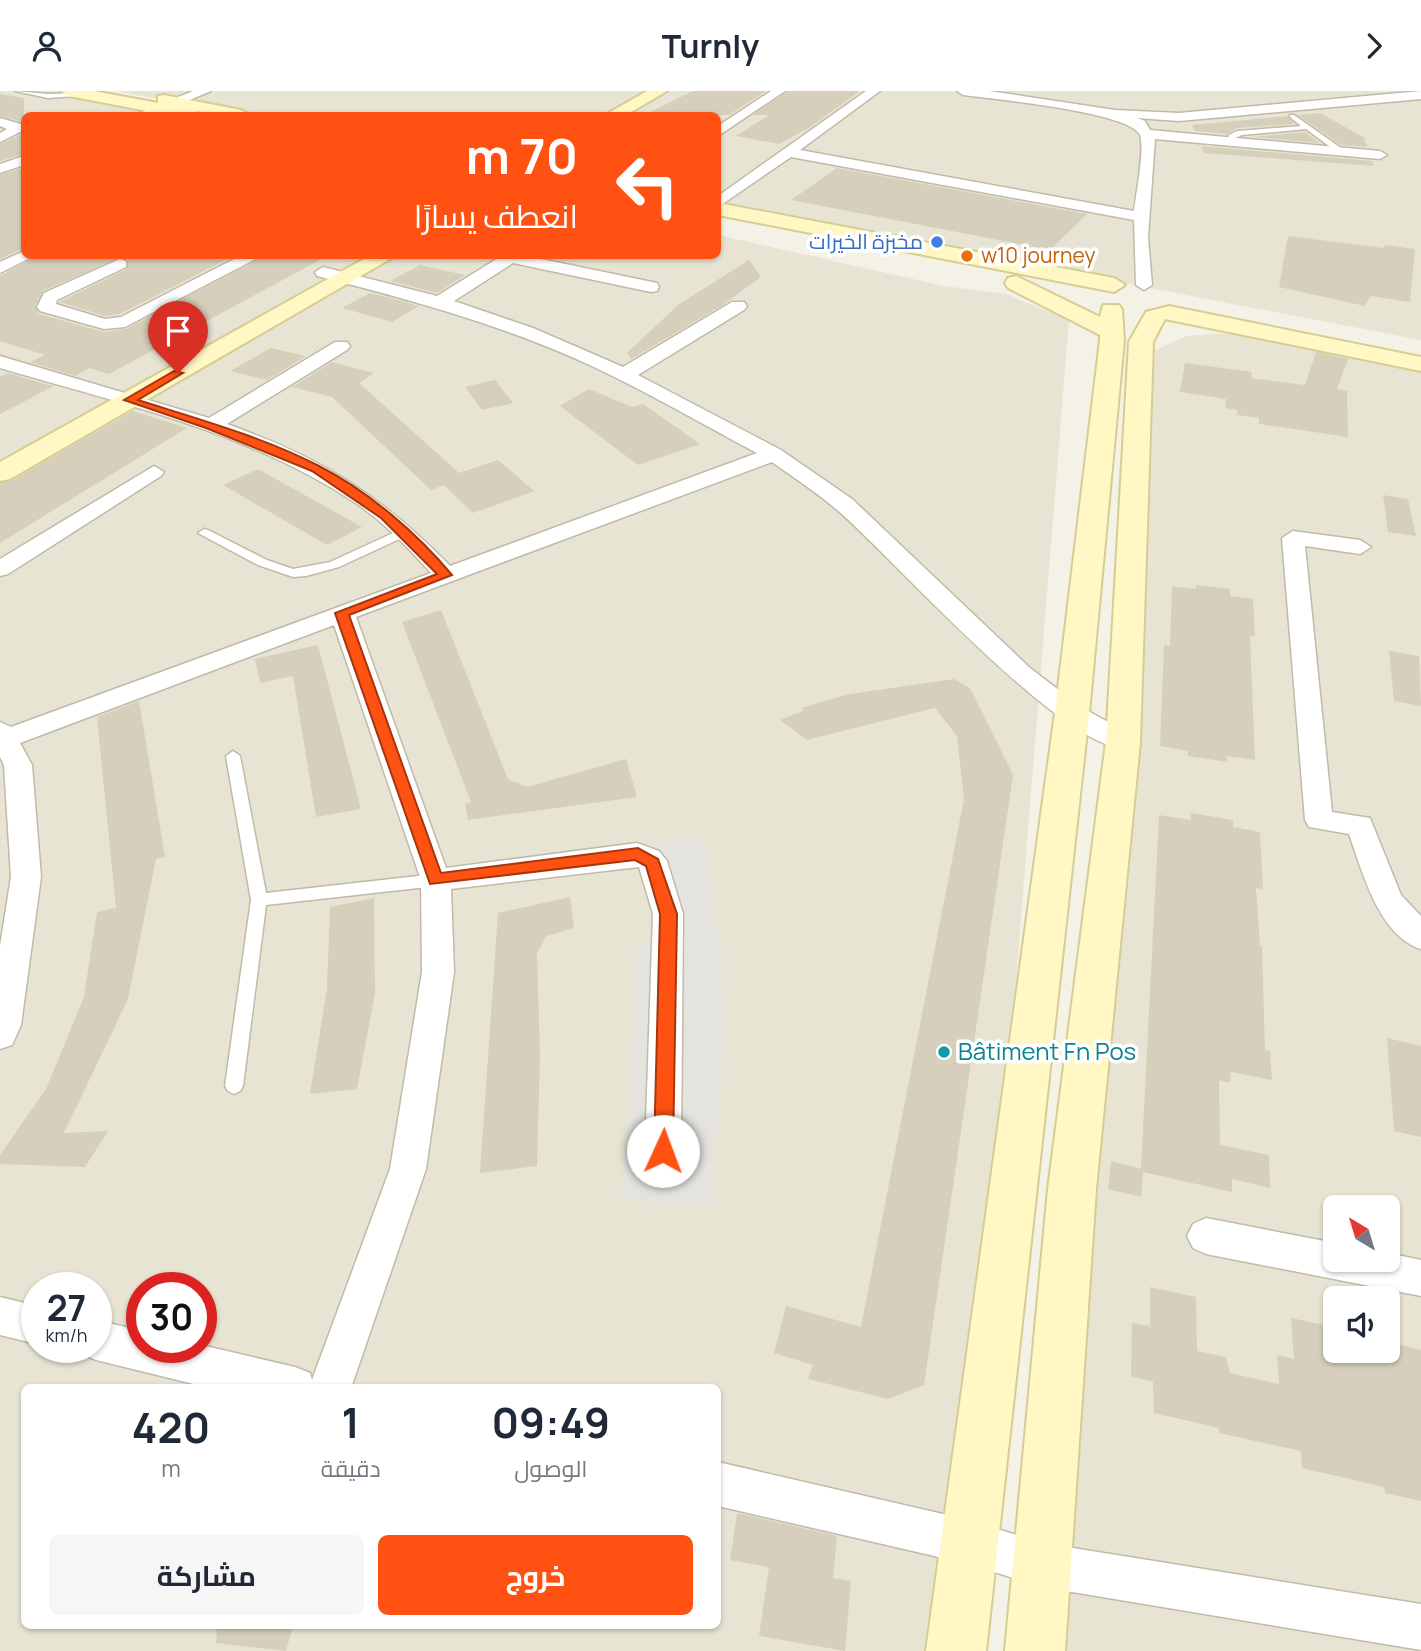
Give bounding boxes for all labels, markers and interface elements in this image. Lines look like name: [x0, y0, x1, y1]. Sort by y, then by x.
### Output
text: Turnly: [662, 24, 759, 68]
icon: person: [28, 27, 66, 65]
icon: forward: [1355, 27, 1393, 65]
text: 70 m: [466, 122, 578, 189]
icon: left: [602, 140, 693, 231]
text: انعطف يسارًا: [414, 194, 578, 238]
place label: مخبزة الخيرات: [809, 227, 923, 255]
marker: مخبزة الخيرات: [929, 234, 945, 250]
place label: w10 journey: [981, 241, 1096, 269]
marker: w10 journey: [959, 248, 975, 264]
pin: [148, 301, 208, 373]
icon: arrive: [159, 312, 197, 350]
place label: Bâtiment Fn Pos: [958, 1034, 1136, 1067]
marker: Bâtiment Fn Pos: [936, 1044, 952, 1060]
position arrow: [626, 1114, 700, 1188]
north arrow: [1323, 1195, 1400, 1272]
map controls: [1323, 1195, 1400, 1363]
speed limit sign: 30: [126, 1272, 217, 1363]
text: 27: [47, 1284, 86, 1332]
button: sound: [1323, 1286, 1400, 1363]
text: km/h: [46, 1323, 87, 1347]
text: 1: [342, 1393, 360, 1451]
text: 09:49: [491, 1393, 610, 1451]
text: 420: [132, 1398, 210, 1456]
text: m: [161, 1452, 181, 1484]
text: دقيقة: [321, 1452, 381, 1484]
text: الوصول: [514, 1452, 587, 1484]
button: مشاركة: [49, 1535, 364, 1615]
button: خروج: [378, 1535, 693, 1615]

